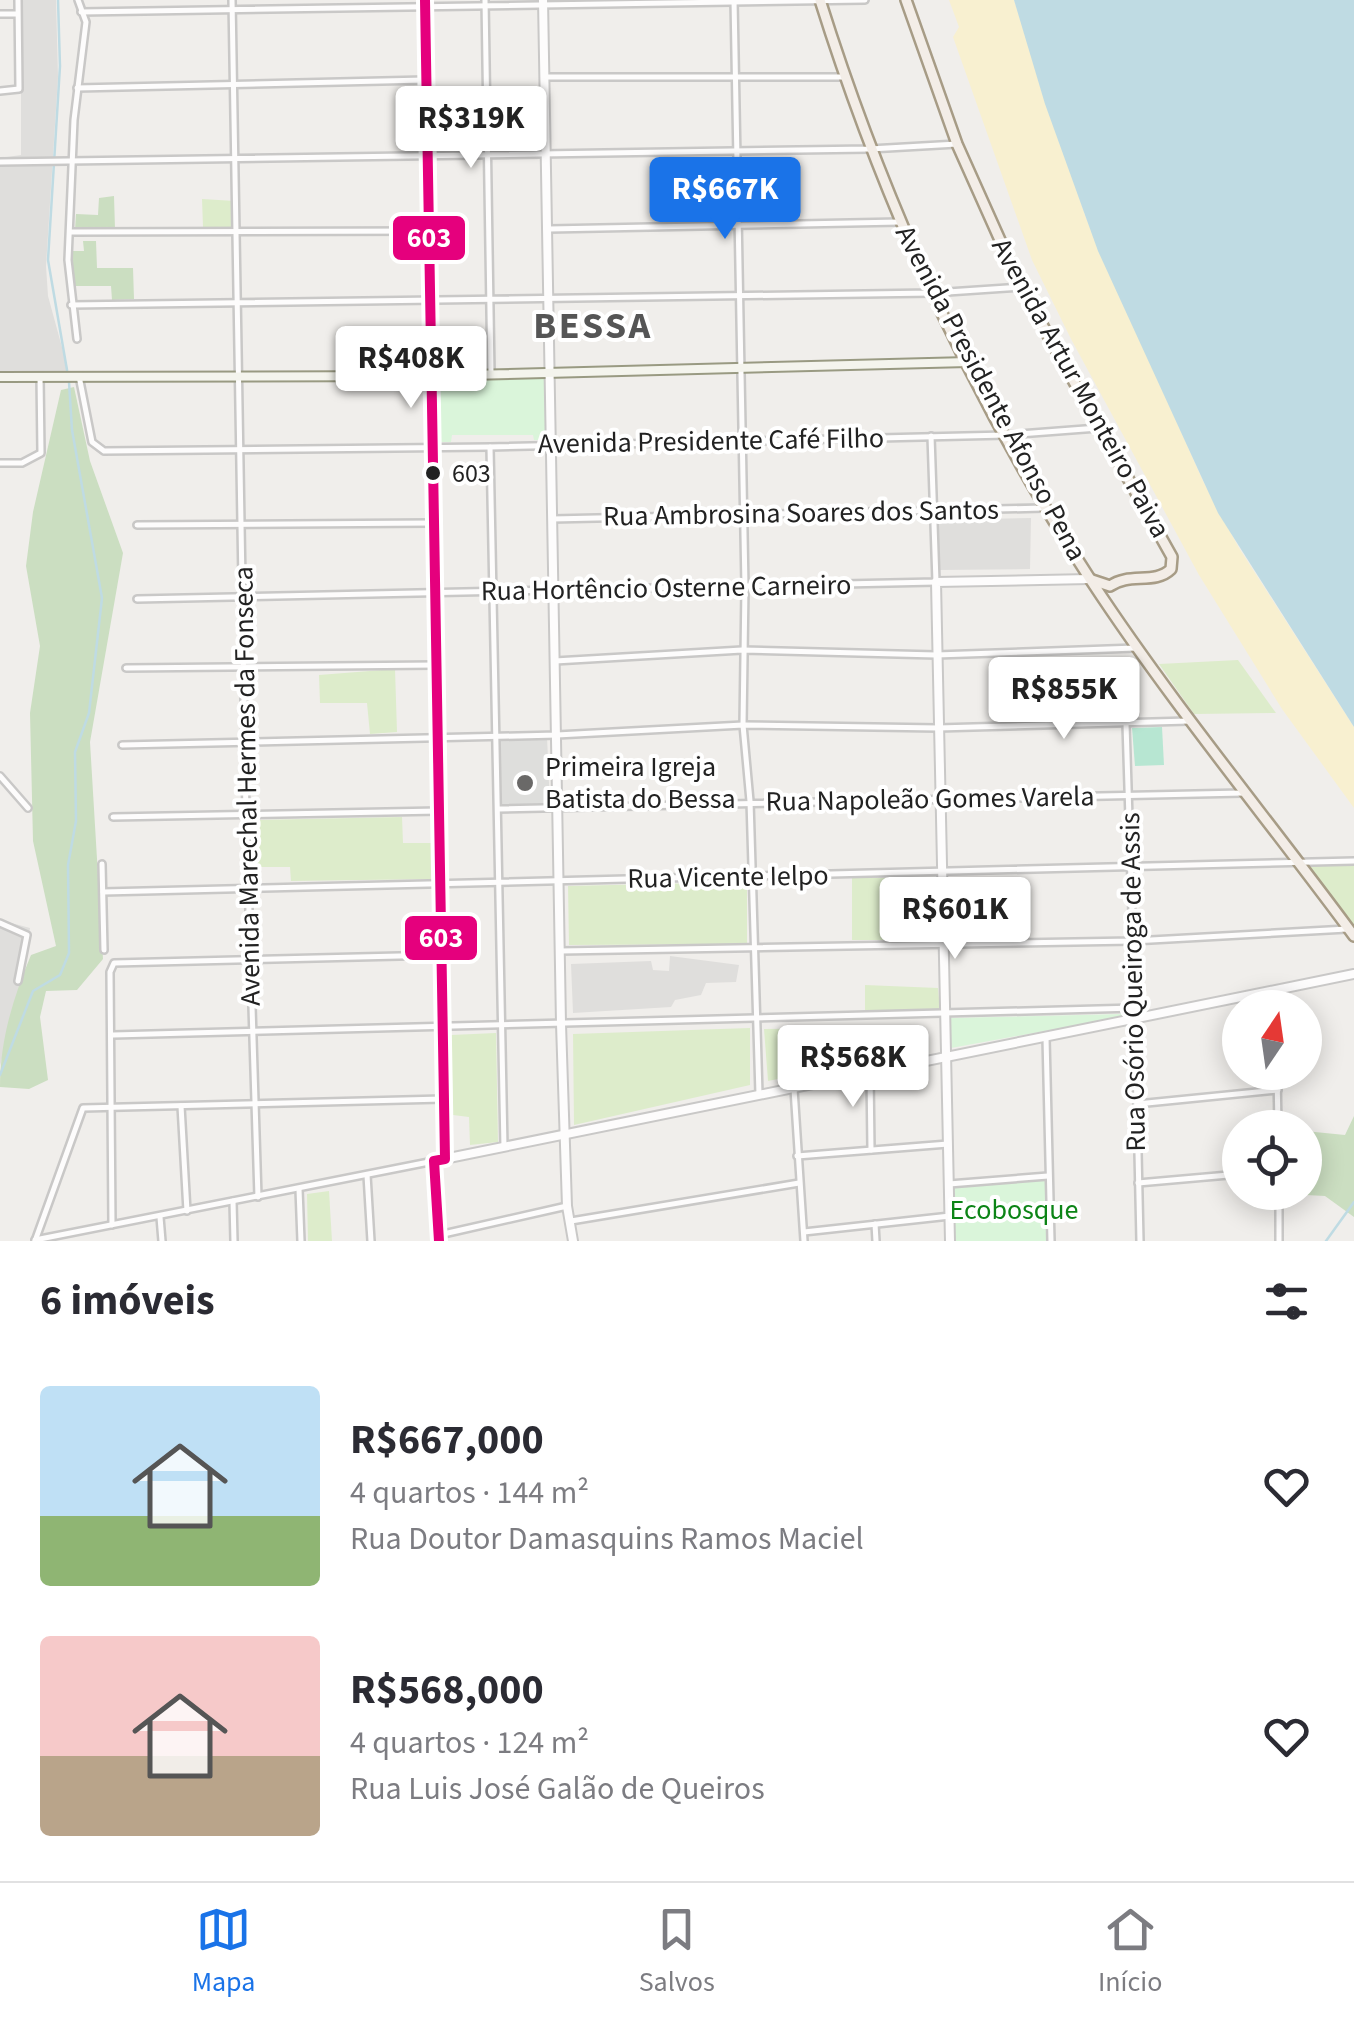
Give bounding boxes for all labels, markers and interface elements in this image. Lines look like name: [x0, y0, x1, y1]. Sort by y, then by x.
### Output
pin: R$319K: [390, 86, 552, 171]
text: R$319K: [418, 95, 524, 141]
pin: R$667K: [644, 157, 806, 242]
text: R$667K: [672, 166, 778, 212]
line badge: 603: [391, 214, 467, 262]
text: 603: [407, 218, 451, 258]
street label: Avenida Presidente Afonso Pena: [885, 218, 1097, 568]
street label: Avenida Artur Monteiro Paiva: [982, 231, 1180, 545]
district label: BESSA: [533, 299, 653, 353]
pin: R$408K: [330, 326, 492, 411]
text: R$408K: [358, 335, 464, 381]
street label: Avenida Presidente Café Filho: [538, 418, 884, 464]
place label: 603: [452, 455, 491, 492]
marker: 603: [423, 463, 443, 483]
street label: Rua Ambrosina Soares dos Santos: [603, 490, 999, 536]
street label: Rua Hortêncio Osterne Carneiro: [480, 565, 852, 611]
street label: Avenida Marechal Hermes da Fonseca: [223, 566, 271, 1006]
pin: R$855K: [983, 657, 1145, 742]
text: R$855K: [1011, 666, 1117, 712]
place label: Primeira Igreja Batista do Bessa: [545, 747, 736, 819]
marker: Primeira Igreja Batista do Bessa: [514, 772, 536, 794]
street label: Rua Napoleão Gomes Varela: [765, 776, 1095, 822]
street label: Rua Osório Queiroga de Assis: [1110, 812, 1156, 1152]
street label: Rua Vicente Ielpo: [627, 855, 829, 899]
pin: R$601K: [874, 877, 1036, 962]
text: R$601K: [902, 886, 1008, 932]
line badge: 603: [403, 914, 479, 962]
text: 603: [419, 918, 463, 958]
north arrow: [1222, 990, 1322, 1090]
map controls: [1222, 990, 1322, 1210]
pin: R$568K: [772, 1025, 934, 1110]
text: R$568K: [800, 1034, 906, 1080]
button: locate: [1222, 1110, 1322, 1210]
park label: Ecobosque: [950, 1190, 1078, 1230]
text: 6 imóveis: [40, 1271, 215, 1331]
icon: filters: [1259, 1274, 1314, 1329]
text: R$667,000: [350, 1410, 544, 1470]
icon: home: [120, 1426, 240, 1546]
icon: heart: [1259, 1459, 1314, 1514]
text: 4 quartos · 144 m²: [350, 1470, 589, 1516]
text: Rua Doutor Damasquins Ramos Maciel: [350, 1516, 864, 1562]
text: R$568,000: [350, 1660, 544, 1720]
icon: home: [120, 1676, 240, 1796]
icon: heart: [1259, 1709, 1314, 1764]
text: 4 quartos · 124 m²: [350, 1720, 589, 1766]
text: Rua Luis José Galão de Queiros: [350, 1766, 765, 1812]
tab: Mapa: [192, 1902, 255, 2002]
tab: Salvos: [639, 1902, 715, 2002]
tab: Início: [1098, 1902, 1162, 2002]

